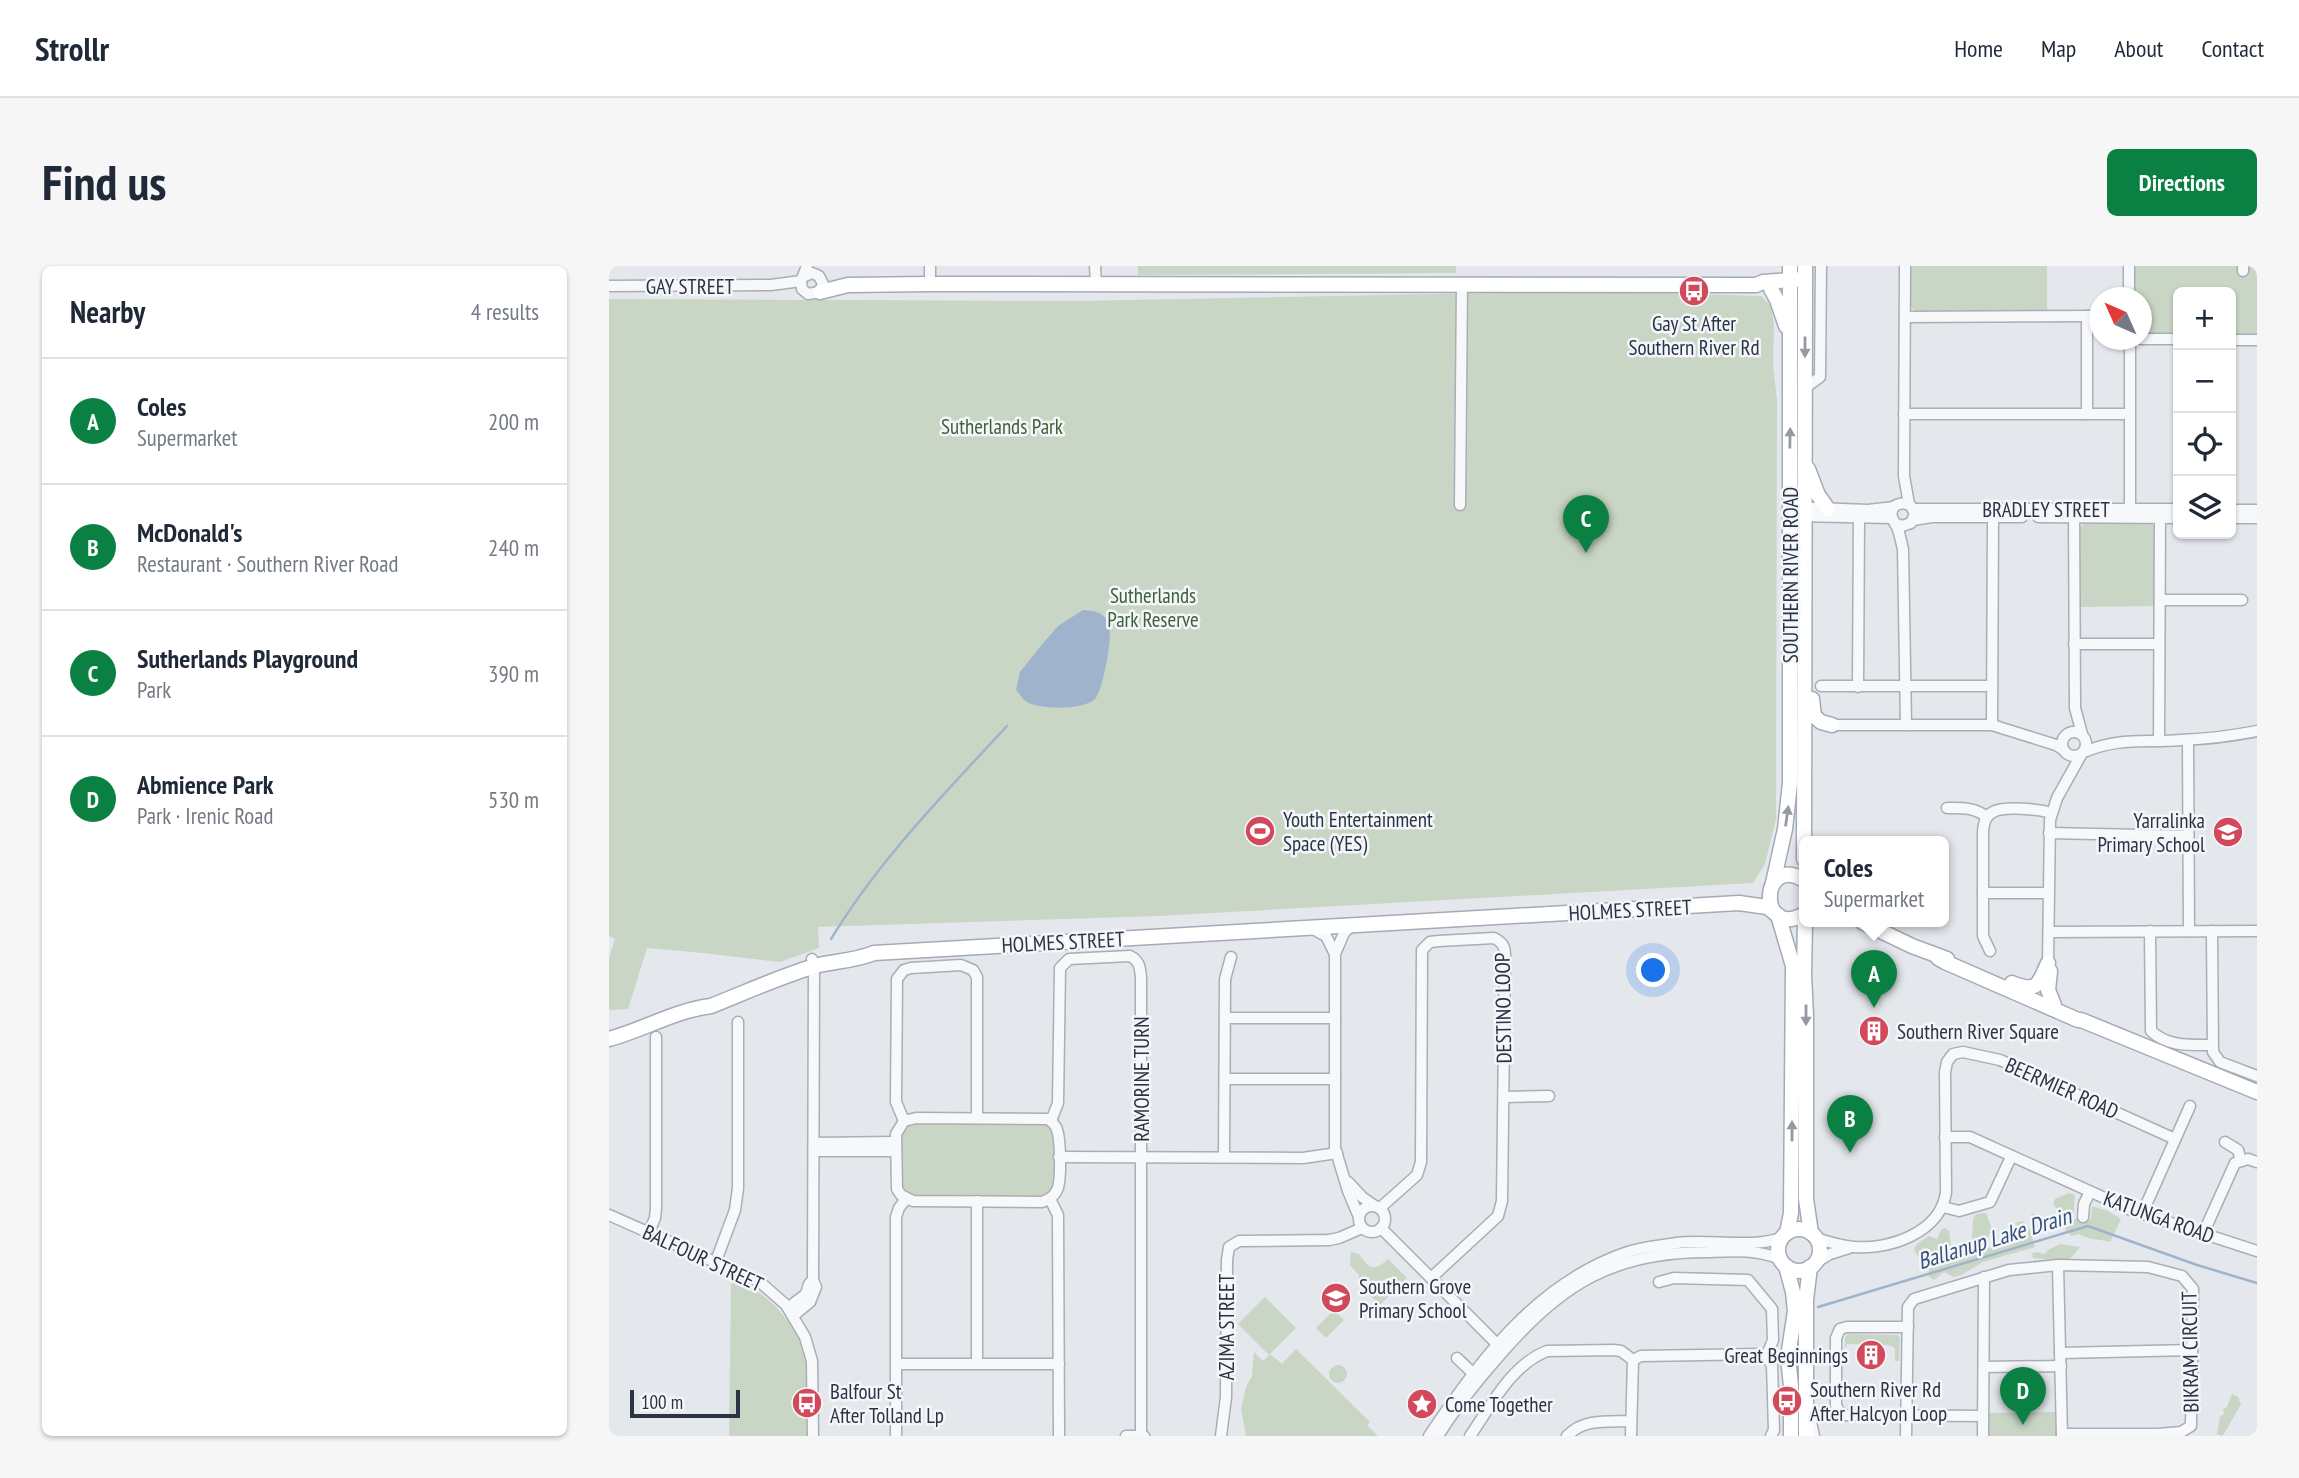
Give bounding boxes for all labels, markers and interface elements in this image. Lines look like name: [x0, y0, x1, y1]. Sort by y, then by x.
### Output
text: Strollr: [35, 27, 109, 70]
text: Home: [1954, 33, 2003, 64]
text: Map: [2041, 33, 2076, 64]
text: About: [2114, 33, 2163, 64]
text: Contact: [2201, 33, 2264, 64]
button: Directions: [2107, 149, 2257, 216]
text: Find us: [42, 150, 166, 214]
street label: GAY STREET: [646, 273, 735, 300]
bus stop icon: Gay St After Southern River Rd: [1677, 274, 1711, 308]
north arrow: [2089, 287, 2152, 350]
map controls: [2173, 287, 2236, 539]
button: +: [2173, 287, 2236, 350]
text: Nearby: [70, 292, 145, 331]
text: 4 results: [471, 297, 539, 326]
place label: Gay St After Southern River Rd: [1628, 310, 1760, 361]
one-way arrow: [1799, 337, 1810, 359]
button: −: [2173, 350, 2236, 413]
text: Coles: [137, 390, 186, 423]
text: A: [87, 407, 99, 436]
text: 200 m: [488, 407, 539, 436]
park label: Sutherlands Park: [941, 413, 1063, 440]
button: locate: [2173, 413, 2236, 476]
text: Supermarket: [137, 423, 238, 452]
one-way arrow: [1785, 427, 1796, 449]
button: layers: [2173, 476, 2236, 539]
street label: SOUTHERN RIVER ROAD: [1777, 487, 1804, 663]
pin: C: [1563, 495, 1609, 553]
street label: BRADLEY STREET: [1982, 496, 2110, 523]
text: McDonald's: [137, 516, 242, 549]
text: B: [87, 533, 99, 562]
text: 240 m: [488, 533, 539, 562]
text: Restaurant · Southern River Road: [137, 549, 398, 578]
park label: Sutherlands Park Reserve: [1107, 582, 1199, 633]
text: Sutherlands Playground: [137, 642, 358, 675]
text: C: [88, 659, 98, 688]
text: 390 m: [488, 659, 539, 688]
text: Park: [137, 675, 171, 704]
text: Abmience Park: [137, 768, 274, 801]
text: D: [87, 785, 99, 814]
text: 530 m: [488, 785, 539, 814]
text: Park · Irenic Road: [137, 801, 273, 830]
one-way arrow: [1781, 805, 1792, 827]
place label: Youth Entertainment Space (YES): [1283, 806, 1433, 857]
place label: Yarralinka Primary School: [2097, 807, 2205, 858]
sports icon: Youth Entertainment Space (YES): [1243, 814, 1277, 848]
school or university icon: Yarralinka Primary School: [2211, 815, 2245, 849]
popup: [1799, 836, 1949, 927]
text: Coles: [1824, 851, 1873, 884]
text: Supermarket: [1824, 884, 1924, 913]
street label: HOLMES STREET: [1568, 893, 1693, 927]
street label: HOLMES STREET: [1001, 925, 1126, 959]
pin: A: [1851, 950, 1897, 1008]
street label: DESTINO LOOP: [1489, 952, 1517, 1064]
your location: [1636, 953, 1670, 987]
one-way arrow: [1800, 1004, 1812, 1026]
building icon: Southern River Square: [1857, 1014, 1891, 1048]
street label: RAMORINE TURN: [1128, 1016, 1155, 1142]
place label: Southern River Square: [1897, 1018, 2059, 1045]
street label: BEERMIER ROAD: [2001, 1051, 2123, 1125]
pin: B: [1827, 1095, 1873, 1153]
one-way arrow: [1786, 1120, 1798, 1142]
street label: KATUNGA ROAD: [2100, 1185, 2218, 1249]
water label: Ballanup Lake Drain: [1914, 1200, 2076, 1275]
street label: BALFOUR STREET: [638, 1218, 768, 1298]
street label: AZIMA STREET: [1213, 1273, 1240, 1380]
place label: Southern Grove Primary School: [1359, 1273, 1471, 1324]
school or university icon: Southern Grove Primary School: [1319, 1281, 1353, 1315]
street label: BIKRAM CIRCUIT: [2175, 1290, 2205, 1413]
building icon: Great Beginnings: [1854, 1338, 1888, 1372]
place label: Great Beginnings: [1724, 1342, 1848, 1369]
pin: D: [2000, 1367, 2046, 1425]
place label: Southern River Rd After Halcyon Loop: [1810, 1376, 1947, 1427]
place label: Balfour St After Tolland Lp: [830, 1378, 944, 1429]
bus stop icon: Southern River Rd After Halcyon Loop: [1770, 1384, 1804, 1418]
bus stop icon: Balfour St After Tolland Lp: [790, 1386, 824, 1420]
scale bar: [630, 1387, 740, 1419]
place icon: Come Together: [1405, 1387, 1439, 1421]
text: 100 m: [641, 1390, 683, 1414]
place label: Come Together: [1445, 1391, 1553, 1418]

